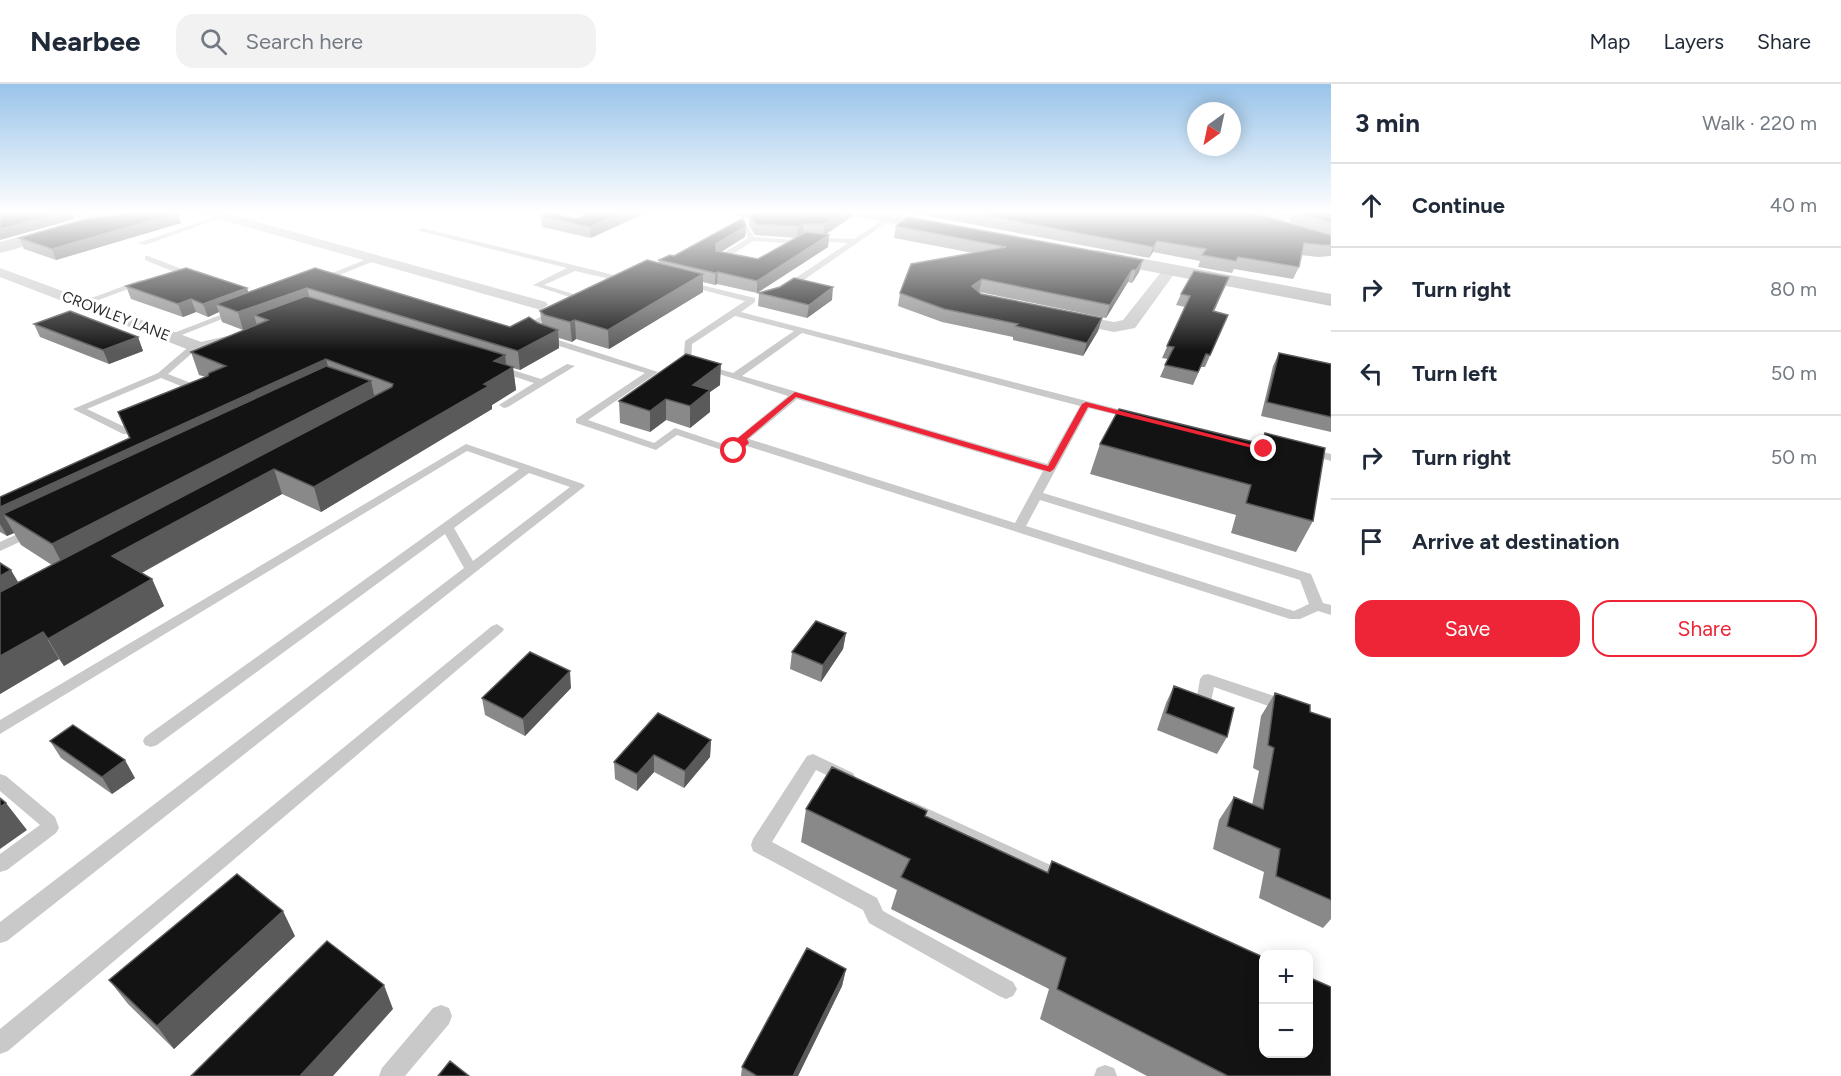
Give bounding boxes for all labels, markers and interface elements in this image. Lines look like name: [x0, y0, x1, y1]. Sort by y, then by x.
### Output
search box: [176, 14, 596, 68]
text: Nearbee: [30, 24, 140, 58]
icon: search: [197, 25, 230, 58]
text: Search here: [245, 28, 363, 55]
text: Map: [1590, 29, 1630, 54]
text: Layers: [1663, 29, 1724, 54]
text: Share: [1757, 29, 1811, 54]
north arrow: [1187, 102, 1241, 156]
text: 3 min: [1355, 107, 1420, 139]
text: Walk · 220 m: [1702, 111, 1817, 135]
icon: ahead: [1355, 189, 1388, 222]
text: Continue: [1412, 192, 1505, 219]
text: 40 m: [1770, 193, 1817, 217]
icon: right: [1355, 273, 1388, 306]
text: Turn right: [1412, 276, 1511, 303]
text: 80 m: [1770, 277, 1817, 301]
street label: CROWLEY LANE: [60, 287, 172, 345]
icon: left: [1355, 357, 1388, 390]
text: Turn left: [1412, 360, 1498, 387]
text: 50 m: [1771, 361, 1817, 385]
route end: [1250, 435, 1276, 461]
route start: [720, 437, 746, 463]
icon: right: [1355, 441, 1388, 474]
text: Turn right: [1412, 444, 1511, 471]
text: 50 m: [1771, 445, 1817, 469]
icon: arrive: [1355, 525, 1388, 558]
text: Arrive at destination: [1412, 528, 1620, 555]
button: Save: [1355, 600, 1580, 657]
button: Share: [1592, 600, 1817, 657]
map controls: [1259, 950, 1313, 1058]
button: +: [1259, 950, 1313, 1004]
button: −: [1259, 1004, 1313, 1058]

